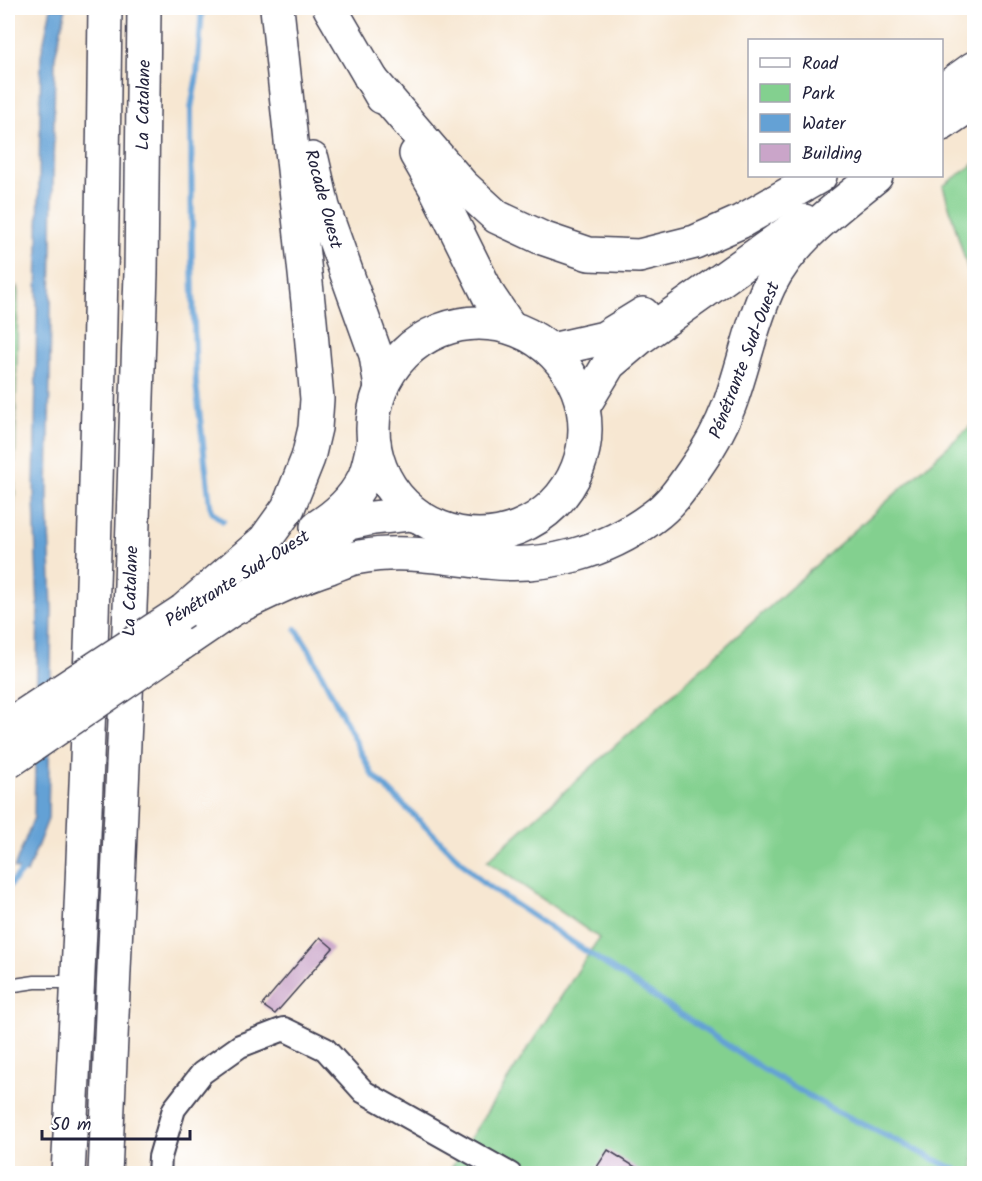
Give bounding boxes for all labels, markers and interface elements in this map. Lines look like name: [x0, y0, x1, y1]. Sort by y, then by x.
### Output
legend: [748, 39, 943, 177]
text: Road: [802, 50, 839, 79]
street label: La Catalane: [129, 59, 160, 151]
text: Park: [802, 80, 835, 109]
text: Water: [802, 110, 847, 139]
text: Building: [802, 140, 862, 169]
street label: Rocade Ouest: [295, 146, 350, 253]
street label: Pénétrante Sud-Ouest: [702, 277, 789, 443]
street label: Pénétrante Sud-Ouest: [160, 522, 317, 636]
street label: La Catalane: [115, 545, 148, 637]
scale bar: [42, 1103, 190, 1141]
text: 50 m: [51, 1111, 91, 1140]

